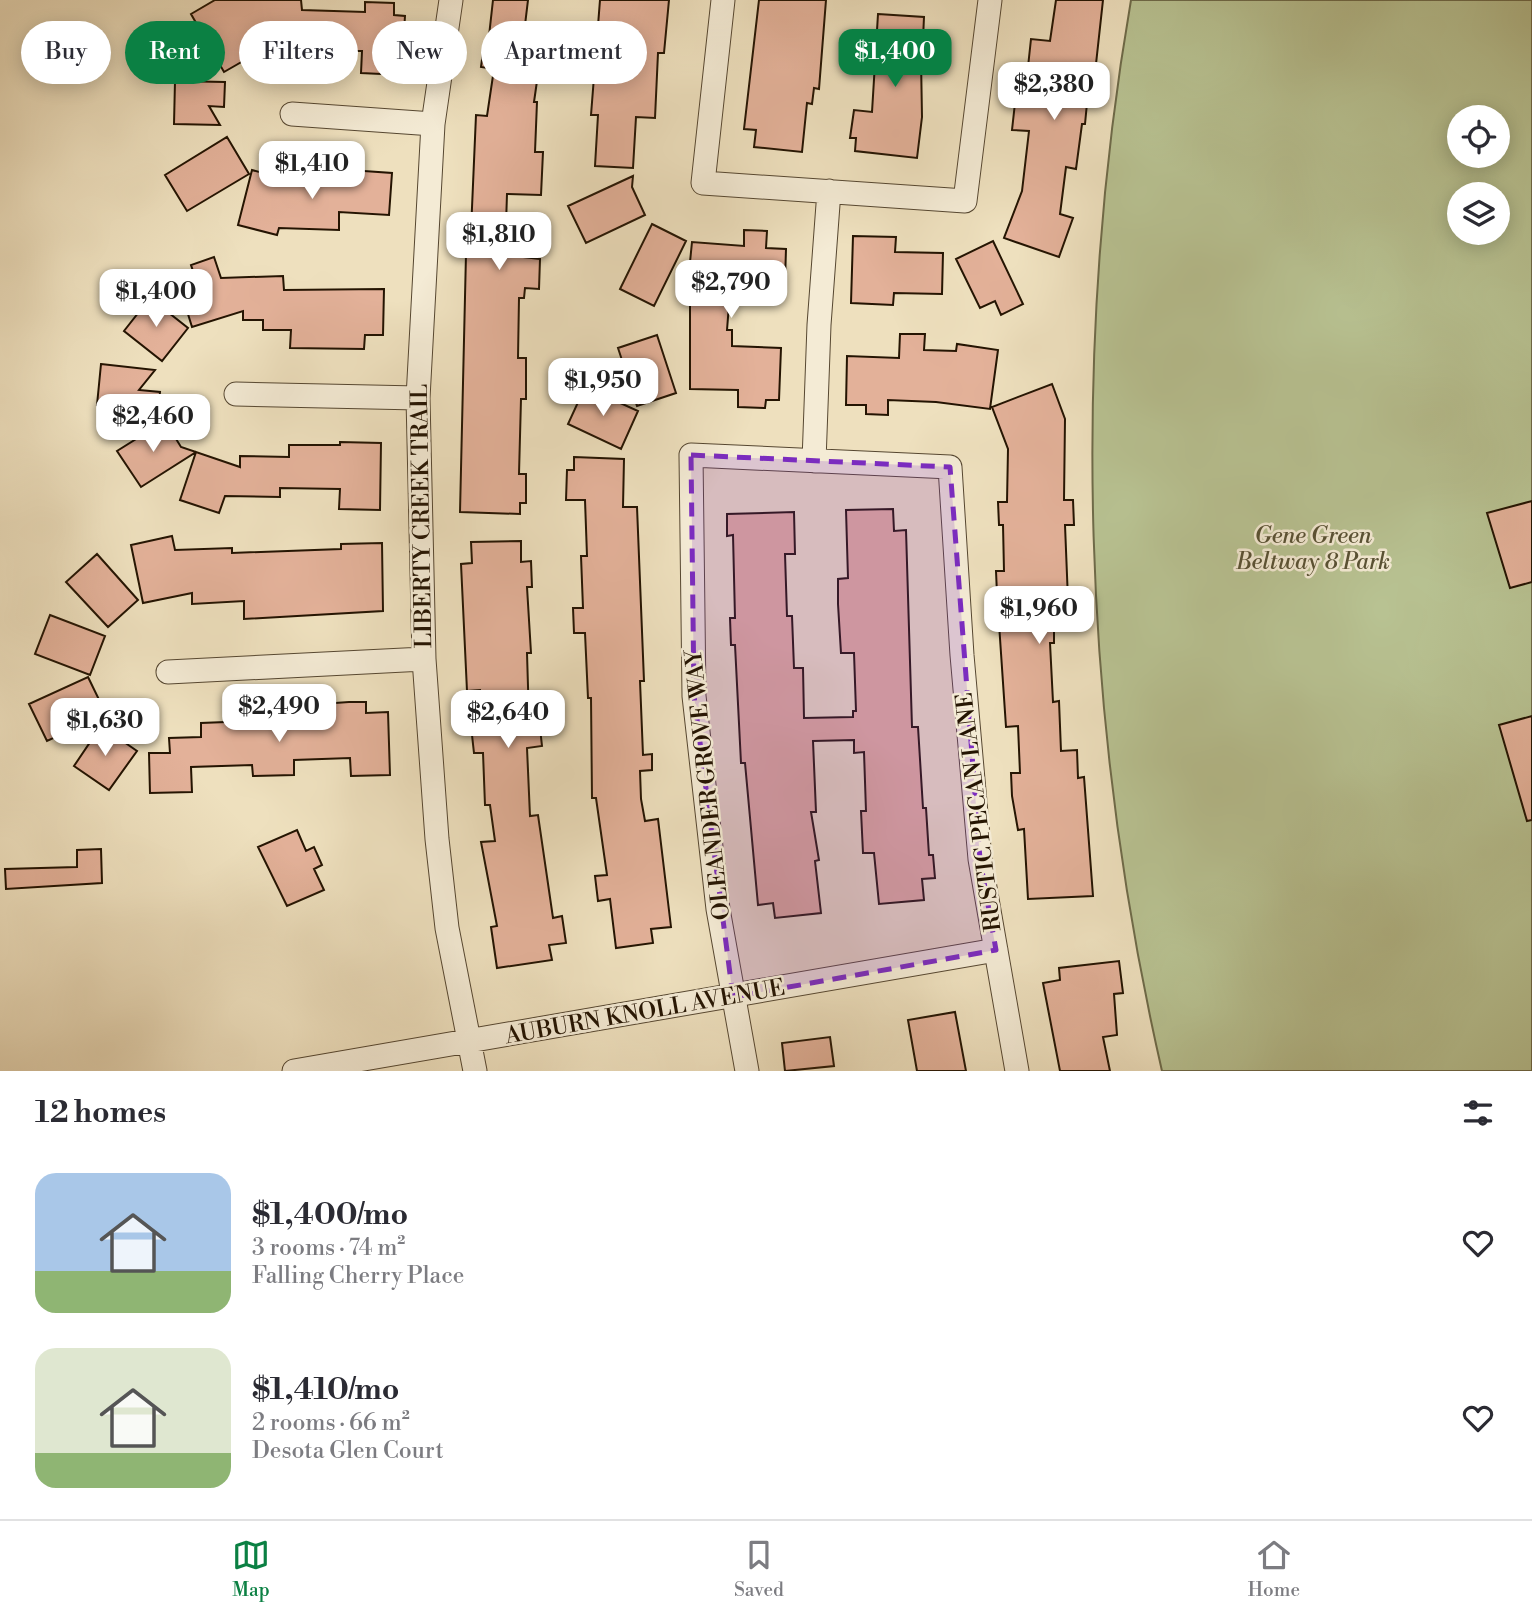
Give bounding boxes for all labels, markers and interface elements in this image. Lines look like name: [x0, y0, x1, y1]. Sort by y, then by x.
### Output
chip: Buy: [21, 21, 111, 84]
chip: Rent: [125, 21, 225, 84]
chip: Filters: [239, 21, 358, 84]
chip: New: [372, 21, 467, 84]
chip: Apartment: [481, 21, 647, 84]
pin: $1,400: [838, 29, 952, 89]
text: $1,400: [855, 38, 935, 66]
pin: $2,380: [997, 62, 1111, 122]
text: $2,380: [1014, 71, 1094, 99]
map controls: [1447, 105, 1510, 245]
button: locate: [1447, 105, 1510, 168]
pin: $1,410: [255, 142, 369, 201]
text: $1,410: [275, 150, 349, 178]
button: layers: [1447, 182, 1510, 245]
pin: $1,810: [442, 212, 556, 272]
text: $1,810: [462, 221, 536, 249]
pin: $2,790: [674, 260, 788, 320]
text: $2,790: [691, 269, 771, 297]
pin: $1,400: [99, 270, 213, 329]
text: $1,400: [116, 278, 196, 306]
pin: $1,950: [546, 358, 660, 418]
text: $1,950: [564, 367, 642, 395]
street label: LIBERTY CREEK TRAIL: [406, 384, 438, 648]
pin: $2,460: [96, 394, 210, 454]
text: $2,460: [112, 403, 194, 431]
park label: Gene Green Beltway 8 Park: [1235, 522, 1390, 576]
pin: $1,960: [982, 586, 1096, 646]
text: $1,960: [1000, 595, 1078, 623]
street label: OLEANDER GROVE WAY: [680, 647, 736, 922]
pin: $2,490: [222, 684, 336, 744]
pin: $2,640: [451, 690, 565, 750]
street label: RUSTIC PECAN LANE: [950, 691, 1008, 933]
text: $2,490: [238, 693, 320, 721]
pin: $1,630: [48, 698, 162, 758]
text: $2,640: [467, 699, 549, 727]
text: $1,630: [66, 707, 144, 735]
street label: AUBURN KNOLL AVENUE: [502, 974, 787, 1051]
text: 12 homes: [35, 1094, 166, 1132]
icon: filters: [1459, 1094, 1497, 1132]
text: $1,400/mo: [252, 1196, 408, 1234]
icon: home: [91, 1201, 175, 1285]
icon: heart: [1459, 1224, 1497, 1262]
text: 3 rooms · 74 m²: [252, 1234, 405, 1262]
text: Falling Cherry Place: [252, 1262, 464, 1290]
text: $1,410/mo: [252, 1371, 399, 1409]
icon: home: [91, 1376, 175, 1460]
icon: heart: [1459, 1399, 1497, 1437]
text: 2 rooms · 66 m²: [252, 1409, 410, 1437]
text: Desota Glen Court: [252, 1437, 444, 1465]
tab: Map: [232, 1536, 270, 1602]
tab: Saved: [734, 1536, 784, 1602]
tab: Home: [1248, 1536, 1300, 1602]

